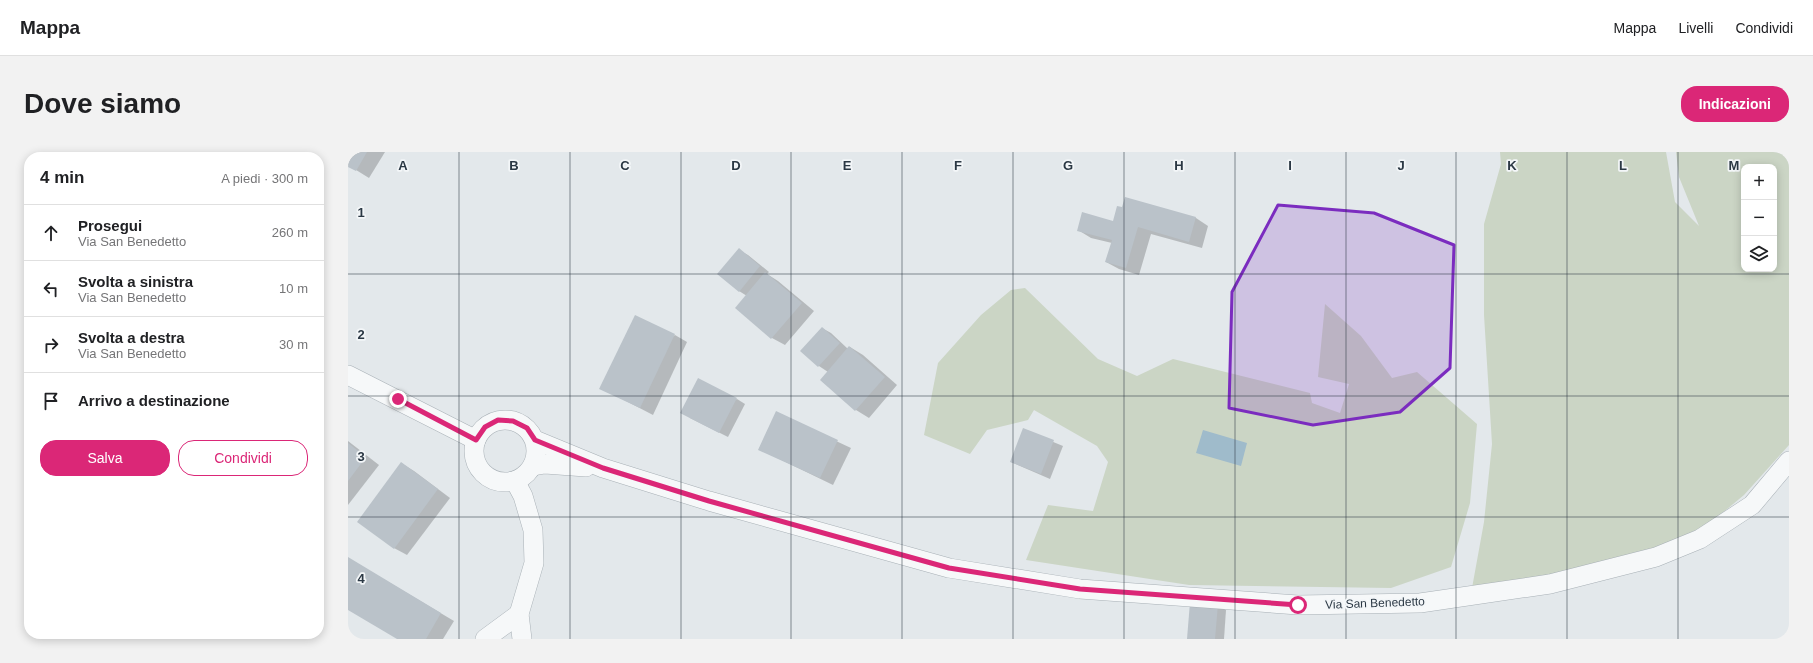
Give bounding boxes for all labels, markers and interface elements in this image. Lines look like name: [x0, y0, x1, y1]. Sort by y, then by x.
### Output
text: Mappa: [20, 17, 80, 38]
text: Mappa: [1614, 20, 1656, 36]
text: Livelli: [1678, 20, 1713, 36]
text: Condividi: [1735, 20, 1793, 36]
button: Indicazioni: [1681, 86, 1789, 122]
text: Dove siamo: [24, 88, 181, 119]
text: A: [398, 158, 408, 173]
text: B: [509, 158, 519, 173]
text: C: [620, 158, 630, 173]
text: D: [731, 158, 741, 173]
text: E: [843, 158, 852, 173]
text: F: [954, 158, 962, 173]
text: G: [1063, 158, 1073, 173]
text: H: [1174, 158, 1184, 173]
text: I: [1288, 158, 1292, 173]
text: J: [1397, 158, 1405, 173]
text: K: [1507, 158, 1517, 173]
text: L: [1619, 158, 1627, 173]
text: M: [1729, 158, 1739, 173]
map controls: [1741, 164, 1777, 272]
button: +: [1741, 164, 1777, 200]
text: 4 min: [40, 168, 84, 187]
text: A piedi · 300 m: [221, 171, 308, 186]
button: −: [1741, 200, 1777, 236]
text: 1: [357, 205, 365, 220]
text: Prosegui: [78, 217, 142, 234]
icon: ahead: [40, 222, 62, 244]
text: 260 m: [272, 225, 308, 240]
text: Via San Benedetto: [78, 234, 186, 249]
button: layers: [1741, 236, 1777, 272]
text: Svolta a sinistra: [78, 273, 193, 290]
icon: left: [40, 278, 62, 300]
text: 10 m: [279, 281, 308, 296]
text: Via San Benedetto: [78, 290, 186, 305]
text: 2: [357, 327, 365, 342]
text: Svolta a destra: [78, 329, 185, 346]
icon: right: [40, 334, 62, 356]
text: 30 m: [279, 337, 308, 352]
text: Via San Benedetto: [78, 346, 186, 361]
icon: arrive: [40, 390, 62, 412]
route end: [389, 390, 407, 408]
text: Arrivo a destinazione: [78, 392, 230, 409]
button: Salva: [40, 440, 170, 476]
button: Condividi: [178, 440, 308, 476]
text: 3: [357, 449, 365, 464]
text: 4: [357, 571, 365, 586]
street label: Via San Benedetto: [1325, 594, 1425, 612]
route start: [1289, 596, 1307, 614]

